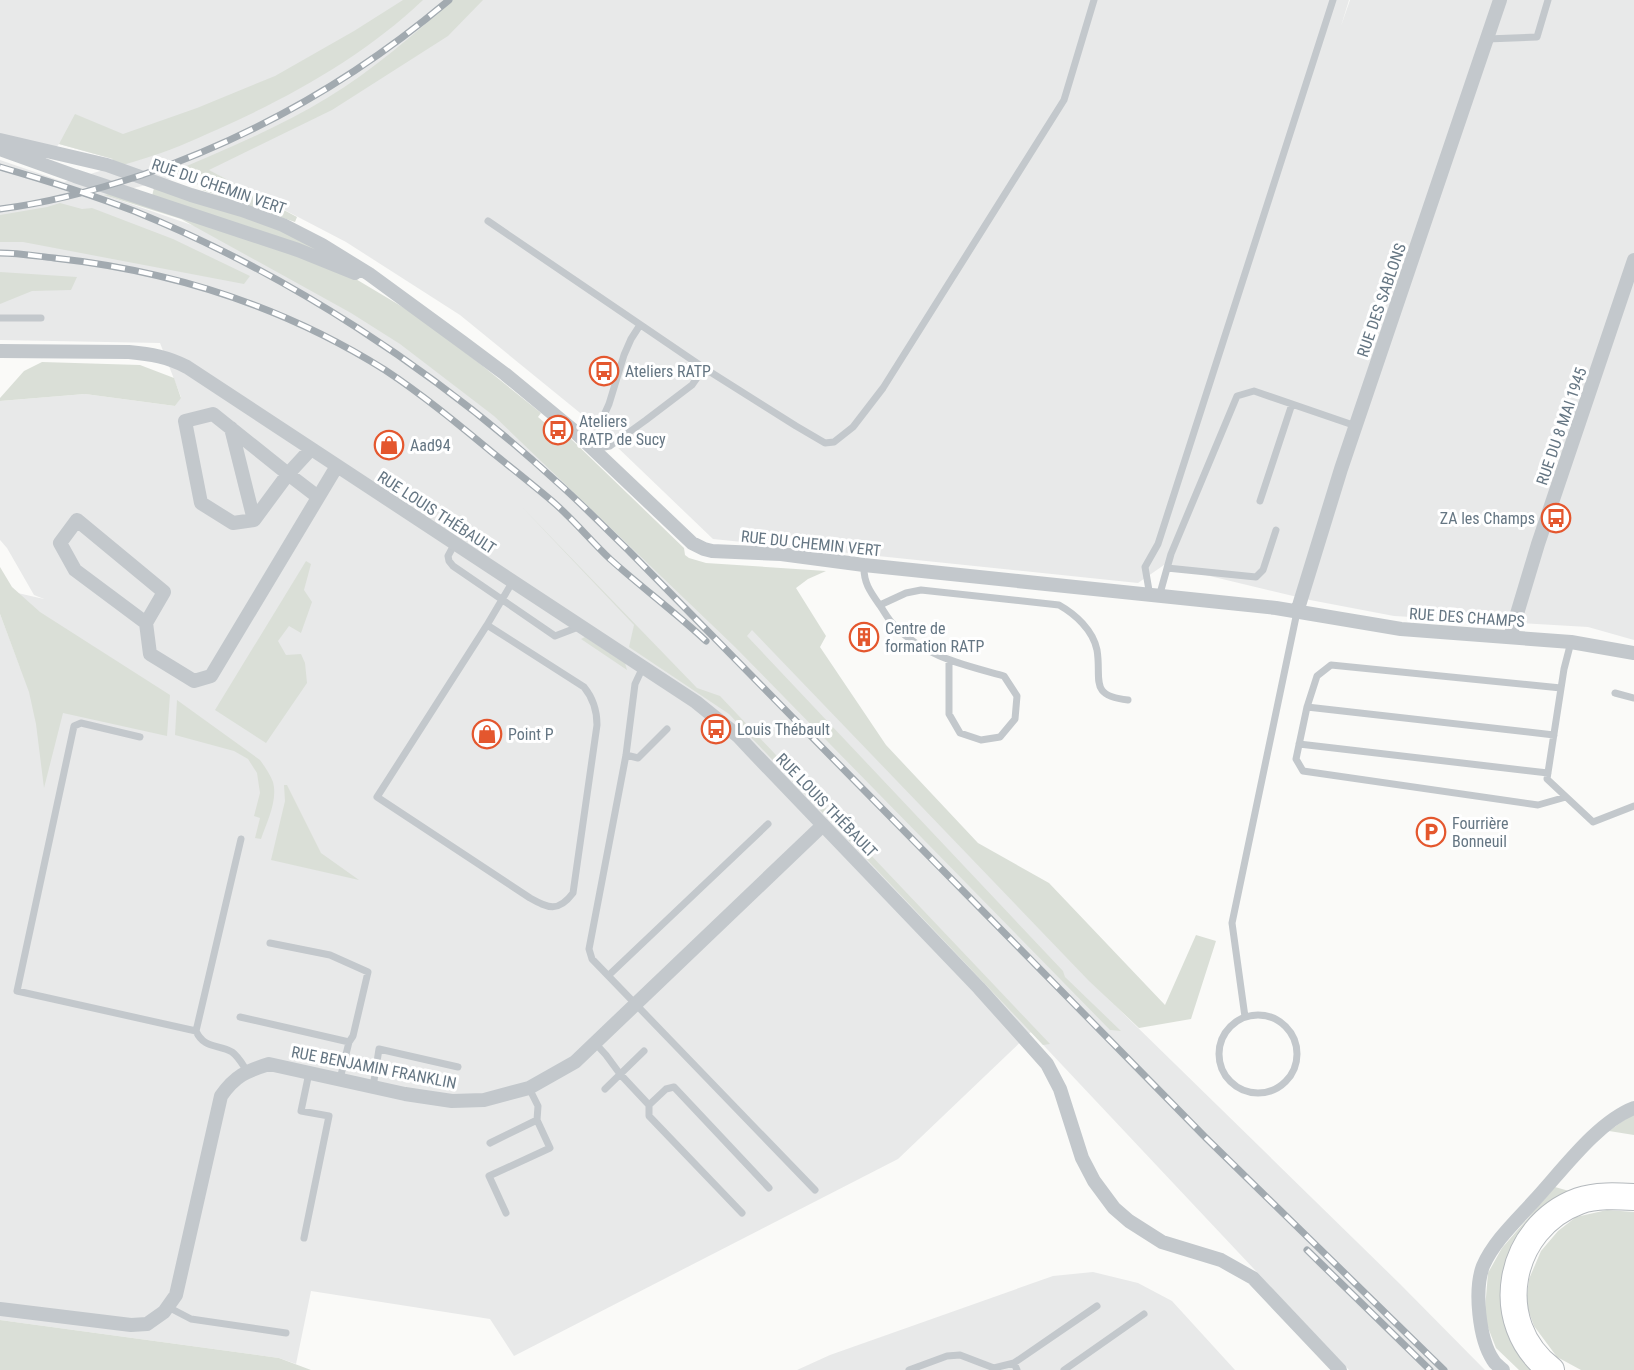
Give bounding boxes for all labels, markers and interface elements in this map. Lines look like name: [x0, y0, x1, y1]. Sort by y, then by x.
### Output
street label: RUE DU CHEMIN VERT: [149, 155, 288, 218]
street label: RUE DES SABLONS: [1353, 241, 1410, 360]
bus stop icon: Ateliers RATP: [588, 355, 620, 387]
place label: Ateliers RATP: [625, 362, 711, 381]
street label: RUE DU 8 MAI 1945: [1532, 365, 1591, 487]
place label: Ateliers RATP de Sucy: [579, 412, 666, 449]
bus stop icon: Ateliers RATP de Sucy: [542, 414, 574, 446]
shop icon: Aad94: [373, 429, 405, 461]
place label: Aad94: [410, 436, 451, 455]
street label: RUE LOUIS THÉBAULT: [374, 467, 499, 558]
bus stop icon: ZA les Champs: [1540, 502, 1572, 534]
place label: ZA les Champs: [1440, 509, 1535, 528]
street label: RUE DU CHEMIN VERT: [740, 527, 882, 560]
street label: RUE DES CHAMPS: [1409, 604, 1525, 631]
place label: Centre de formation RATP: [885, 619, 985, 656]
building icon: Centre de formation RATP: [848, 621, 880, 653]
bus stop icon: Louis Thébault: [700, 713, 732, 745]
shop icon: Point P: [471, 718, 503, 750]
place label: Louis Thébault: [737, 720, 830, 739]
place label: Point P: [508, 725, 554, 744]
street label: RUE LOUIS THÉBAULT: [772, 749, 881, 861]
place label: Fourrière Bonneuil: [1452, 814, 1508, 851]
parking icon: Fourrière Bonneuil: [1415, 816, 1447, 848]
street label: RUE BENJAMIN FRANKLIN: [290, 1042, 458, 1093]

